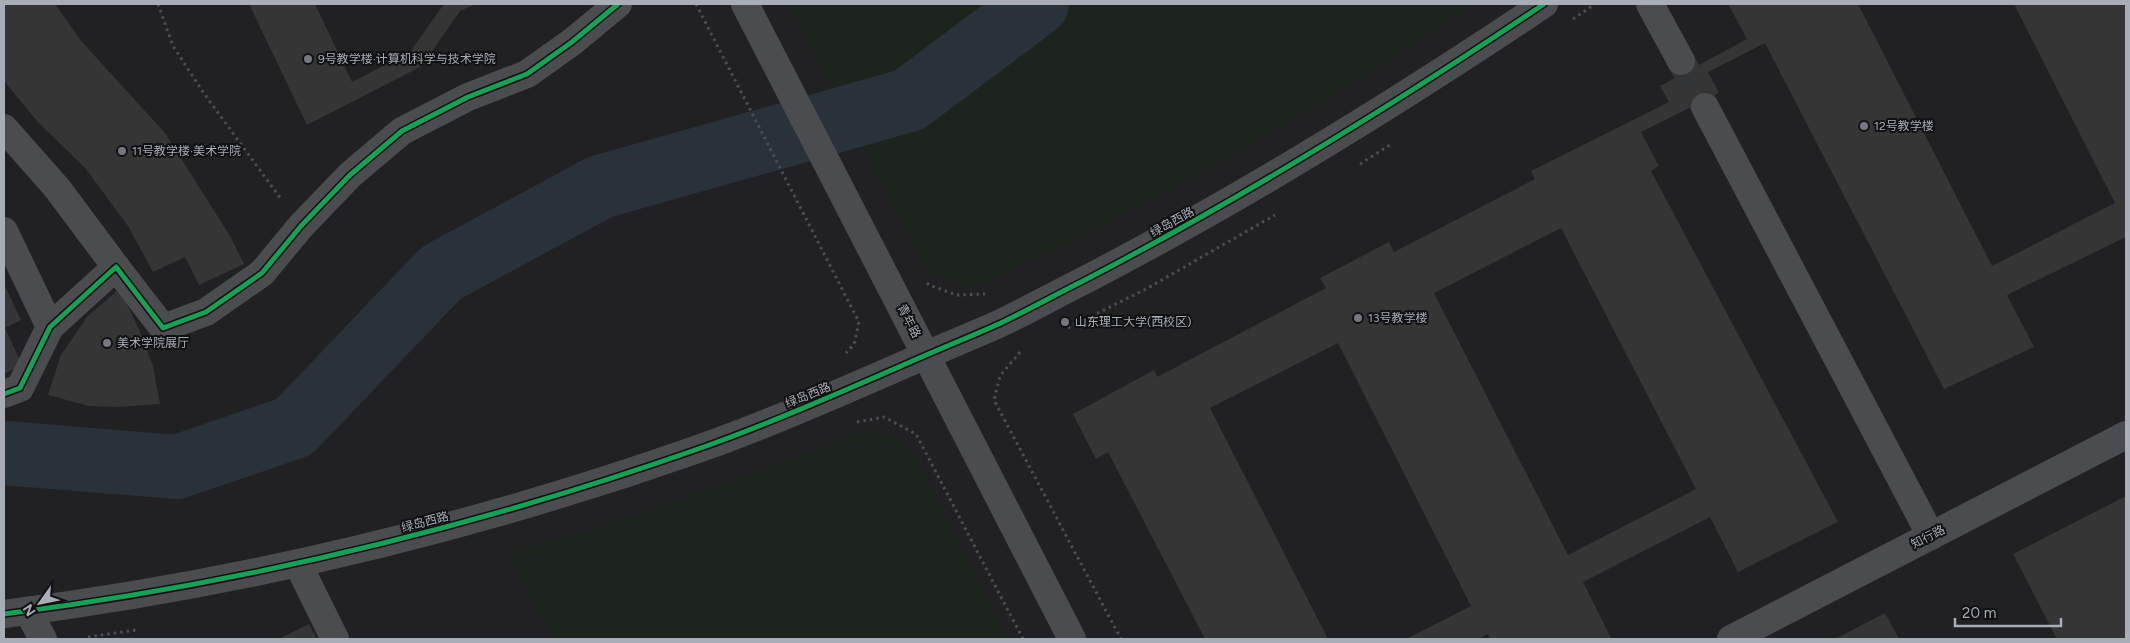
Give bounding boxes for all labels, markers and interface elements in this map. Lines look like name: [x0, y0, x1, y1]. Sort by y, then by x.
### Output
place label: 9号教学楼·计算机科学与技术学院: [318, 52, 496, 66]
marker: 9号教学楼·计算机科学与技术学院: [302, 53, 314, 65]
place label: 12号教学楼: [1874, 119, 1934, 133]
marker: 12号教学楼: [1858, 120, 1870, 132]
place label: 11号教学楼·美术学院: [132, 144, 241, 158]
marker: 11号教学楼·美术学院: [116, 145, 128, 157]
street label: 绿岛西路: [1148, 204, 1196, 240]
street label: 青年路: [895, 302, 923, 340]
place label: 13号教学楼: [1368, 311, 1428, 325]
marker: 13号教学楼: [1352, 312, 1364, 324]
place label: 山东理工大学(西校区): [1075, 315, 1191, 329]
marker: 山东理工大学(西校区): [1059, 316, 1071, 328]
place label: 美术学院展厅: [117, 336, 189, 350]
marker: 美术学院展厅: [101, 337, 113, 349]
street label: 绿岛西路: [783, 380, 833, 410]
street label: 绿岛西路: [400, 509, 450, 535]
street label: 知行路: [1909, 523, 1947, 551]
north arrow: [15, 578, 65, 628]
scale bar: [1955, 596, 2061, 628]
text: N: [19, 601, 40, 619]
text: 20 m: [1962, 604, 1996, 622]

